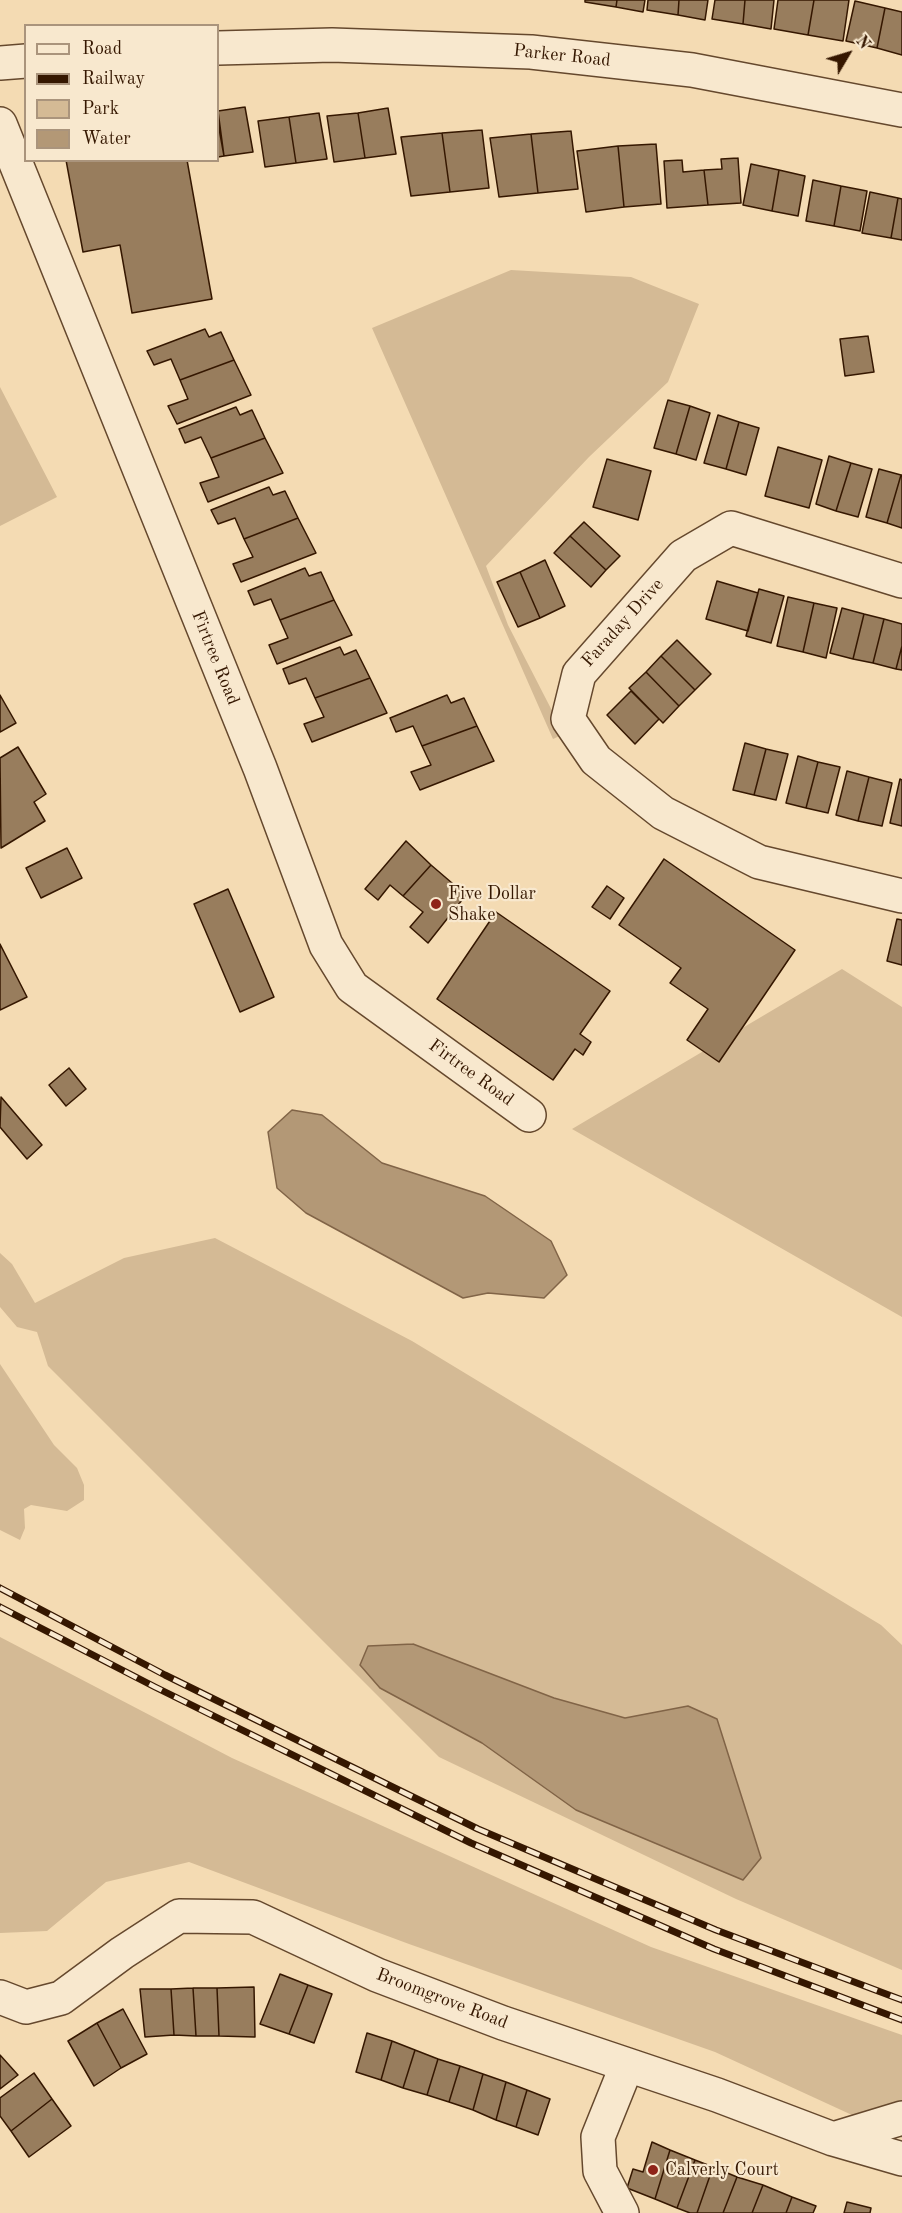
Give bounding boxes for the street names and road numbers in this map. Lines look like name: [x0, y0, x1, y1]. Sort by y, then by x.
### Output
street label: Parker Road: [512, 40, 612, 72]
street label: Faraday Drive: [578, 574, 668, 672]
street label: Firtree Road: [186, 608, 244, 708]
street label: Firtree Road: [424, 1035, 518, 1111]
street label: Broomgrove Road: [373, 1964, 511, 2034]

